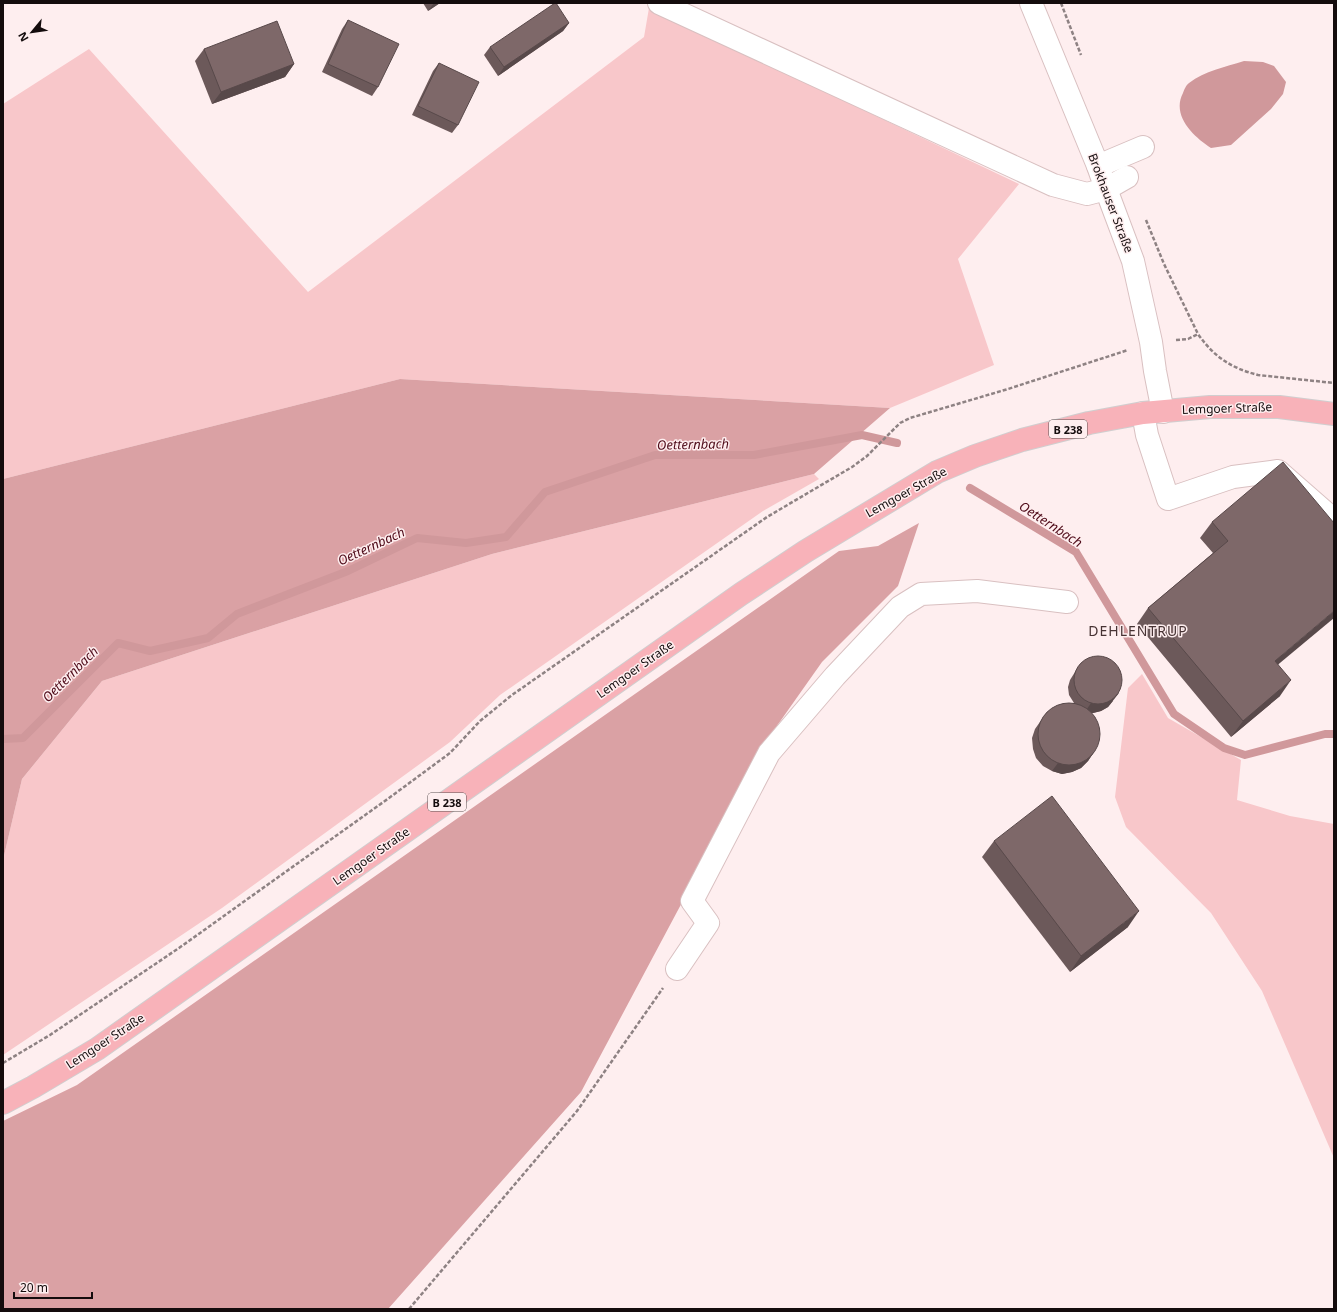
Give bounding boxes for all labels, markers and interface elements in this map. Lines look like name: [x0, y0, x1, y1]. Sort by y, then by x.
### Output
north arrow: [12, 12, 52, 52]
text: N: [14, 30, 32, 45]
street label: Brokhauser Straße: [1084, 151, 1138, 255]
street label: Lemgoer Straße: [1181, 398, 1273, 418]
road number: B 238: [1049, 420, 1087, 438]
water label: Oetternbach: [657, 434, 729, 454]
street label: Lemgoer Straße: [862, 463, 950, 521]
water label: Oetternbach: [1016, 497, 1086, 551]
water label: Oetternbach: [335, 523, 407, 569]
district label: DEHLENTRUP: [1088, 621, 1188, 640]
street label: Lemgoer Straße: [593, 636, 677, 702]
water label: Oetternbach: [38, 642, 102, 706]
road number: B 238: [428, 793, 466, 811]
street label: Lemgoer Straße: [329, 823, 413, 889]
street label: Lemgoer Straße: [62, 1009, 148, 1073]
scale bar: [14, 1274, 92, 1300]
text: 20 m: [20, 1279, 48, 1296]

